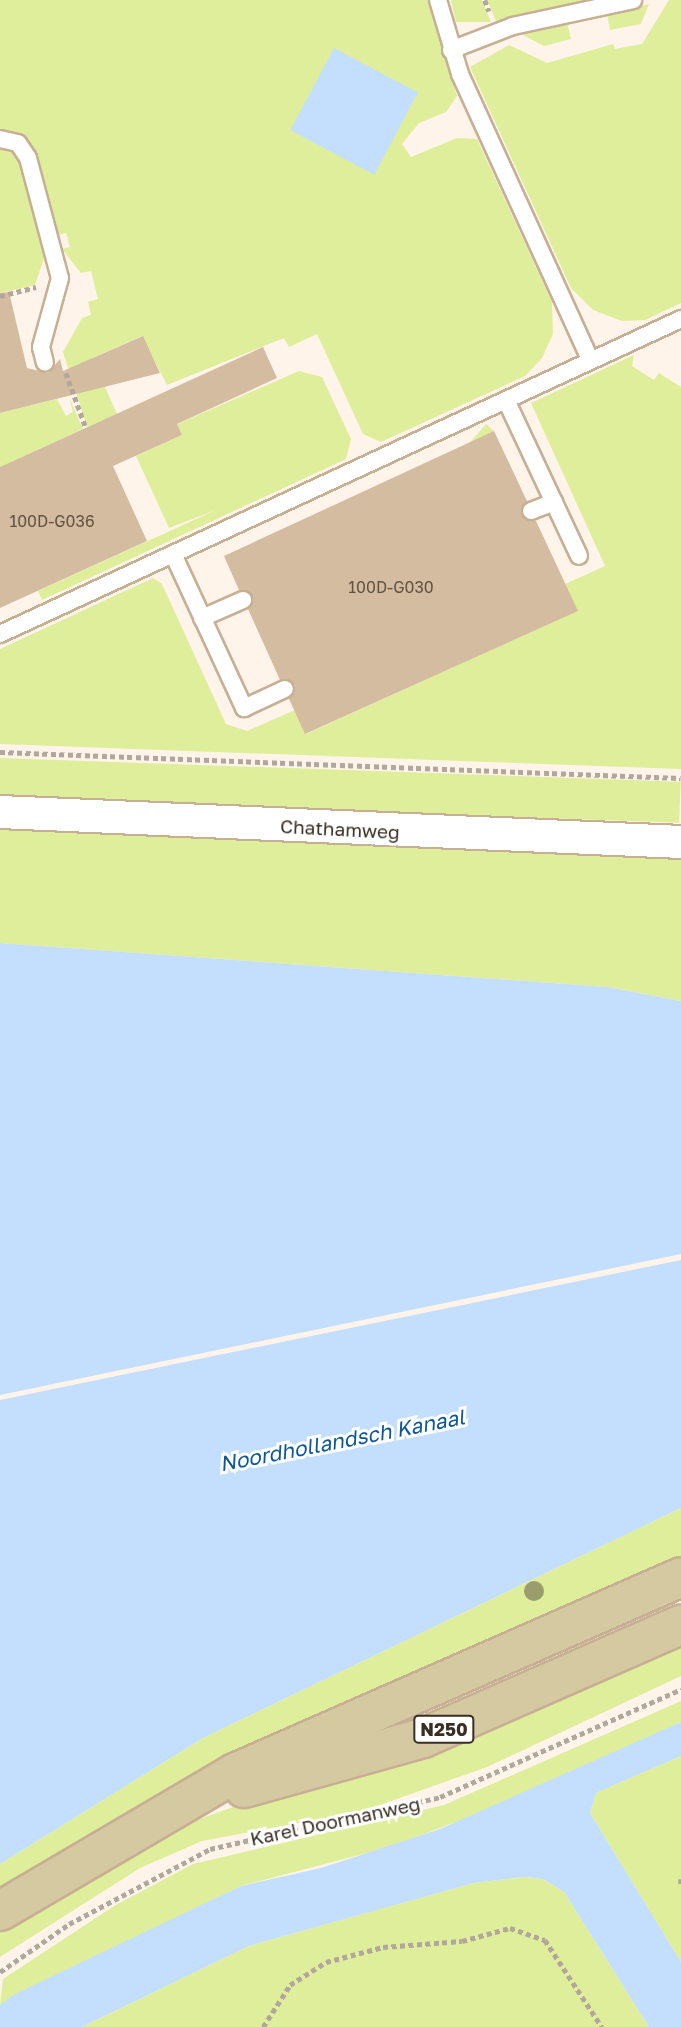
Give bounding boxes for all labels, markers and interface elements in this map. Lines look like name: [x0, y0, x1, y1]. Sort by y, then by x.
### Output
house number: 100D-G036: [9, 511, 95, 531]
house number: 100D-G030: [348, 577, 434, 597]
street label: Chathamweg: [280, 814, 400, 844]
water label: Noordhollandsch Kanaal: [217, 1404, 467, 1476]
road number: N250: [412, 1714, 476, 1744]
street label: Karel Doormanweg: [248, 1792, 422, 1850]

